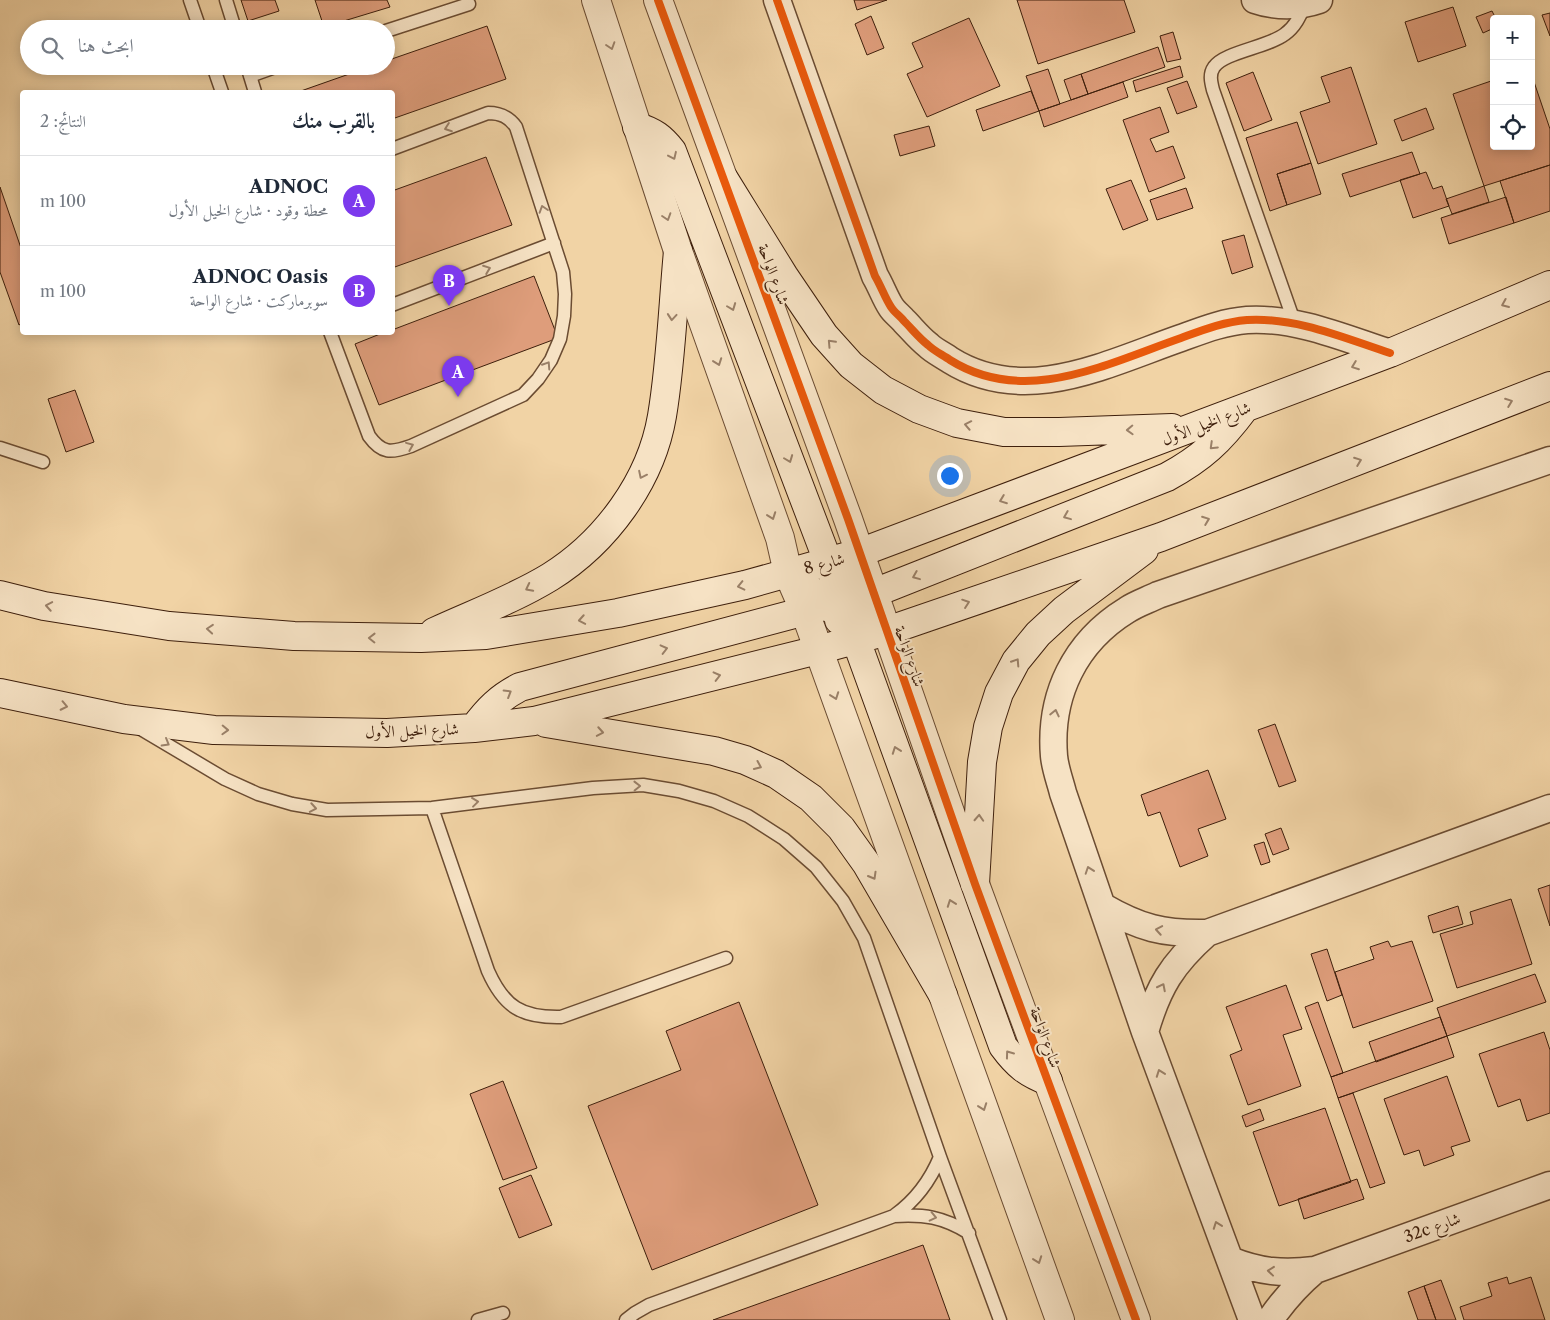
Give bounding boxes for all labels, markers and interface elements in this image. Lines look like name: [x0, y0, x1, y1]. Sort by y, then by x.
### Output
map controls: [1490, 15, 1535, 150]
button: +: [1490, 15, 1535, 60]
search box: [20, 20, 395, 75]
icon: search: [38, 34, 66, 62]
text: ابحث هنا: [78, 34, 134, 57]
one-way arrow: [605, 42, 615, 50]
button: −: [1490, 60, 1535, 105]
button: locate: [1490, 105, 1535, 150]
text: بالقرب منك: [292, 108, 375, 133]
text: النتائج: 2: [40, 111, 86, 131]
one-way arrow: [444, 122, 453, 132]
one-way arrow: [667, 151, 678, 160]
text: ADNOC: [249, 175, 328, 198]
text: 100 m: [40, 191, 86, 211]
text: A: [353, 191, 365, 211]
text: محطة وقود · شارع الخيل الأول: [168, 200, 328, 220]
one-way arrow: [538, 206, 548, 214]
one-way arrow: [661, 213, 671, 221]
street label: شارع الواحة: [750, 241, 794, 308]
text: ADNOC Oasis: [193, 265, 328, 288]
pin: B: [433, 265, 465, 306]
one-way arrow: [482, 265, 491, 275]
text: 100 m: [40, 281, 86, 301]
text: B: [353, 281, 365, 301]
text: سوبرماركت · شارع الواحة: [190, 290, 328, 310]
one-way arrow: [1501, 298, 1510, 309]
one-way arrow: [726, 303, 736, 311]
one-way arrow: [667, 313, 678, 321]
one-way arrow: [828, 340, 837, 349]
pin: A: [442, 356, 474, 397]
one-way arrow: [712, 358, 722, 366]
one-way arrow: [1351, 360, 1360, 370]
one-way arrow: [541, 361, 550, 371]
street label: شارع الخيل الأول: [1158, 396, 1255, 453]
one-way arrow: [1504, 398, 1513, 408]
one-way arrow: [964, 421, 973, 431]
one-way arrow: [1126, 424, 1134, 435]
one-way arrow: [1209, 440, 1218, 449]
one-way arrow: [405, 442, 414, 452]
one-way arrow: [783, 454, 793, 463]
one-way arrow: [1353, 457, 1362, 467]
your location: [937, 463, 963, 489]
one-way arrow: [637, 470, 648, 479]
one-way arrow: [1000, 494, 1008, 504]
one-way arrow: [1064, 510, 1072, 520]
one-way arrow: [766, 511, 776, 519]
one-way arrow: [1201, 515, 1210, 526]
street label: شارع 8: [801, 548, 848, 582]
one-way arrow: [913, 571, 921, 581]
one-way arrow: [737, 580, 746, 591]
one-way arrow: [525, 582, 534, 592]
one-way arrow: [961, 599, 969, 609]
one-way arrow: [44, 602, 53, 612]
one-way arrow: [578, 614, 587, 624]
street label: شارع الواحة: [886, 623, 930, 690]
one-way arrow: [205, 624, 213, 635]
one-way arrow: [368, 632, 376, 643]
one-way arrow: [659, 644, 667, 654]
one-way arrow: [1010, 659, 1020, 668]
one-way arrow: [713, 671, 722, 682]
one-way arrow: [503, 690, 512, 700]
one-way arrow: [829, 691, 839, 700]
one-way arrow: [60, 701, 69, 711]
one-way arrow: [1049, 708, 1060, 717]
street label: شارع الخيل الأول: [365, 717, 459, 746]
one-way arrow: [222, 725, 229, 735]
one-way arrow: [595, 727, 604, 737]
one-way arrow: [160, 737, 169, 747]
one-way arrow: [892, 746, 902, 755]
one-way arrow: [753, 759, 762, 770]
one-way arrow: [634, 781, 641, 791]
one-way arrow: [472, 797, 480, 808]
one-way arrow: [309, 802, 318, 812]
one-way arrow: [974, 814, 985, 822]
one-way arrow: [1085, 866, 1095, 874]
one-way arrow: [867, 871, 877, 880]
one-way arrow: [947, 899, 957, 907]
one-way arrow: [1154, 926, 1163, 936]
one-way arrow: [1156, 983, 1166, 992]
street label: شارع الواحة: [1022, 1004, 1066, 1071]
one-way arrow: [1006, 1050, 1015, 1060]
one-way arrow: [1156, 1069, 1166, 1077]
one-way arrow: [977, 1102, 987, 1111]
street label: 32c شارع: [1401, 1208, 1464, 1250]
one-way arrow: [929, 1211, 938, 1222]
one-way arrow: [1213, 1221, 1223, 1230]
one-way arrow: [1032, 1255, 1042, 1264]
one-way arrow: [1267, 1266, 1275, 1277]

